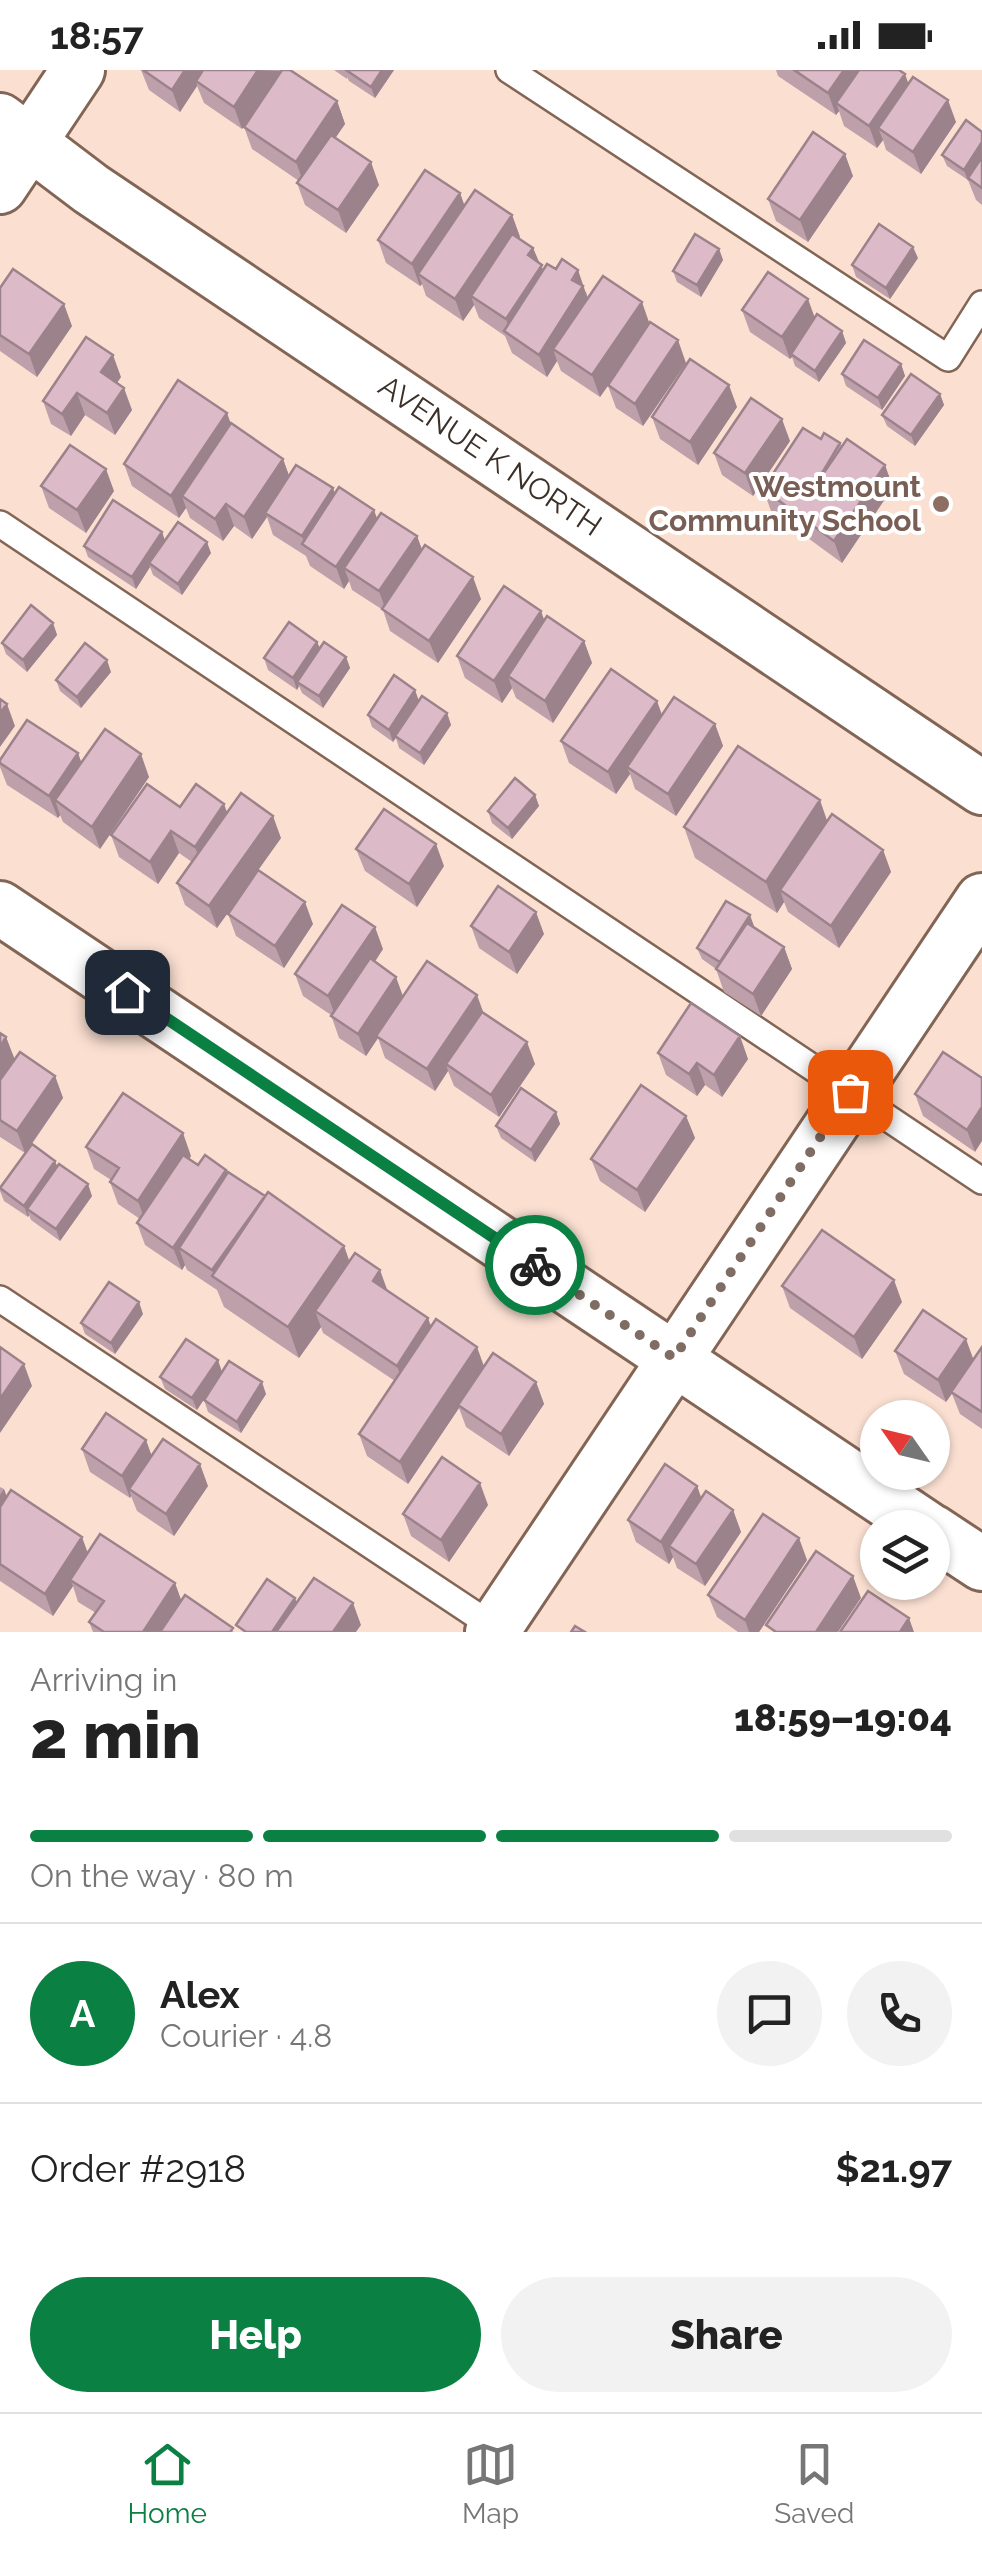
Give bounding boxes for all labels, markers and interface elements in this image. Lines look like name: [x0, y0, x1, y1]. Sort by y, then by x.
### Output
text: 18:57: [50, 13, 143, 58]
street label: AVENUE K NORTH: [372, 368, 608, 543]
place label: Westmount Community School: [648, 469, 921, 538]
marker: Westmount Community School: [930, 493, 952, 515]
pin: [85, 950, 170, 1035]
icon: home: [100, 965, 155, 1020]
pin: [808, 1050, 893, 1135]
icon: bag: [823, 1065, 878, 1120]
courier: [485, 1215, 585, 1315]
icon: bike: [508, 1238, 563, 1293]
north arrow: [860, 1400, 950, 1490]
map controls: [860, 1400, 950, 1600]
button: layers: [860, 1510, 950, 1600]
text: Arriving in: [30, 1661, 177, 1698]
text: 18:59–19:04: [734, 1695, 952, 1740]
text: 2 min: [30, 1697, 201, 1773]
text: On the way · 80 m: [30, 1857, 294, 1894]
button: chat: [717, 1961, 822, 2066]
button: phone: [847, 1961, 952, 2066]
text: Alex: [160, 1972, 240, 2017]
text: A: [70, 1991, 95, 2036]
text: Courier · 4.8: [160, 2017, 332, 2054]
text: Order #2918: [30, 2146, 246, 2191]
text: $21.97: [835, 2146, 952, 2191]
button: Help: [30, 2277, 481, 2392]
button: Share: [501, 2277, 952, 2392]
tab: Home: [128, 2437, 207, 2530]
tab: Map: [462, 2437, 519, 2530]
tab: Saved: [774, 2437, 854, 2530]

